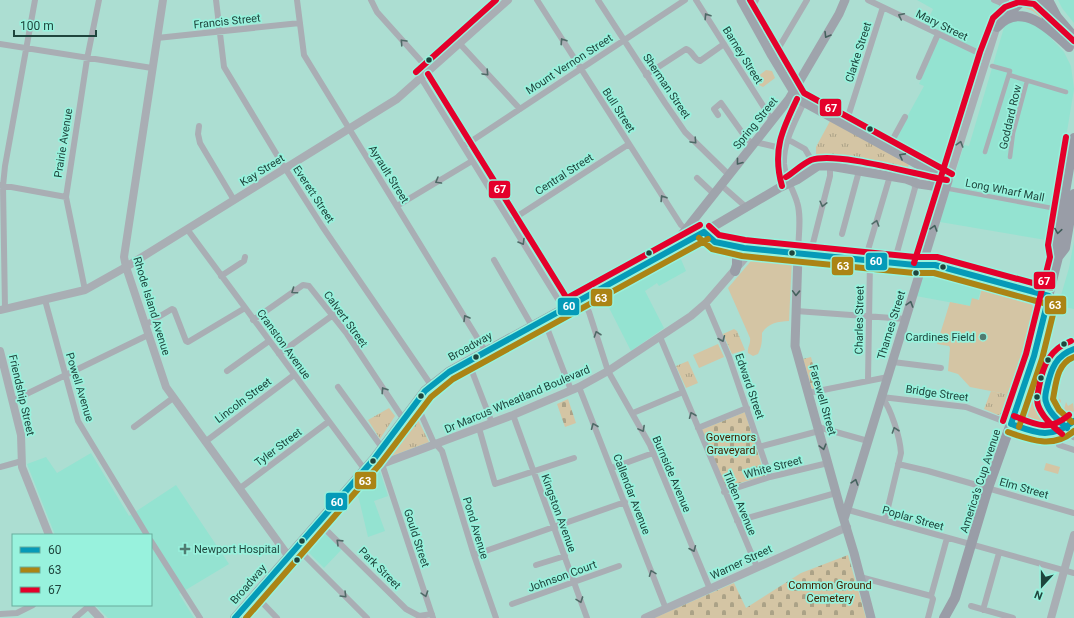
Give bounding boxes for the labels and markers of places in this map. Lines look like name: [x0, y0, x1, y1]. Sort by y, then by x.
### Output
unlabelled marker: [424, 55, 434, 65]
unlabelled marker: [865, 124, 875, 134]
unlabelled marker: [644, 248, 654, 258]
unlabelled marker: [787, 248, 797, 258]
unlabelled marker: [938, 262, 948, 272]
unlabelled marker: [911, 268, 921, 278]
place label: Cardines Field: [906, 331, 975, 344]
marker: Cardines Field: [978, 332, 988, 342]
unlabelled marker: [1059, 339, 1069, 349]
unlabelled marker: [471, 352, 481, 362]
unlabelled marker: [1043, 355, 1053, 365]
unlabelled marker: [1036, 373, 1046, 383]
unlabelled marker: [416, 391, 426, 401]
unlabelled marker: [1032, 392, 1042, 402]
unlabelled marker: [368, 456, 378, 466]
unlabelled marker: [297, 536, 307, 546]
marker: Newport Hospital: [179, 543, 191, 555]
place label: Newport Hospital: [194, 543, 280, 556]
unlabelled marker: [292, 555, 302, 565]

